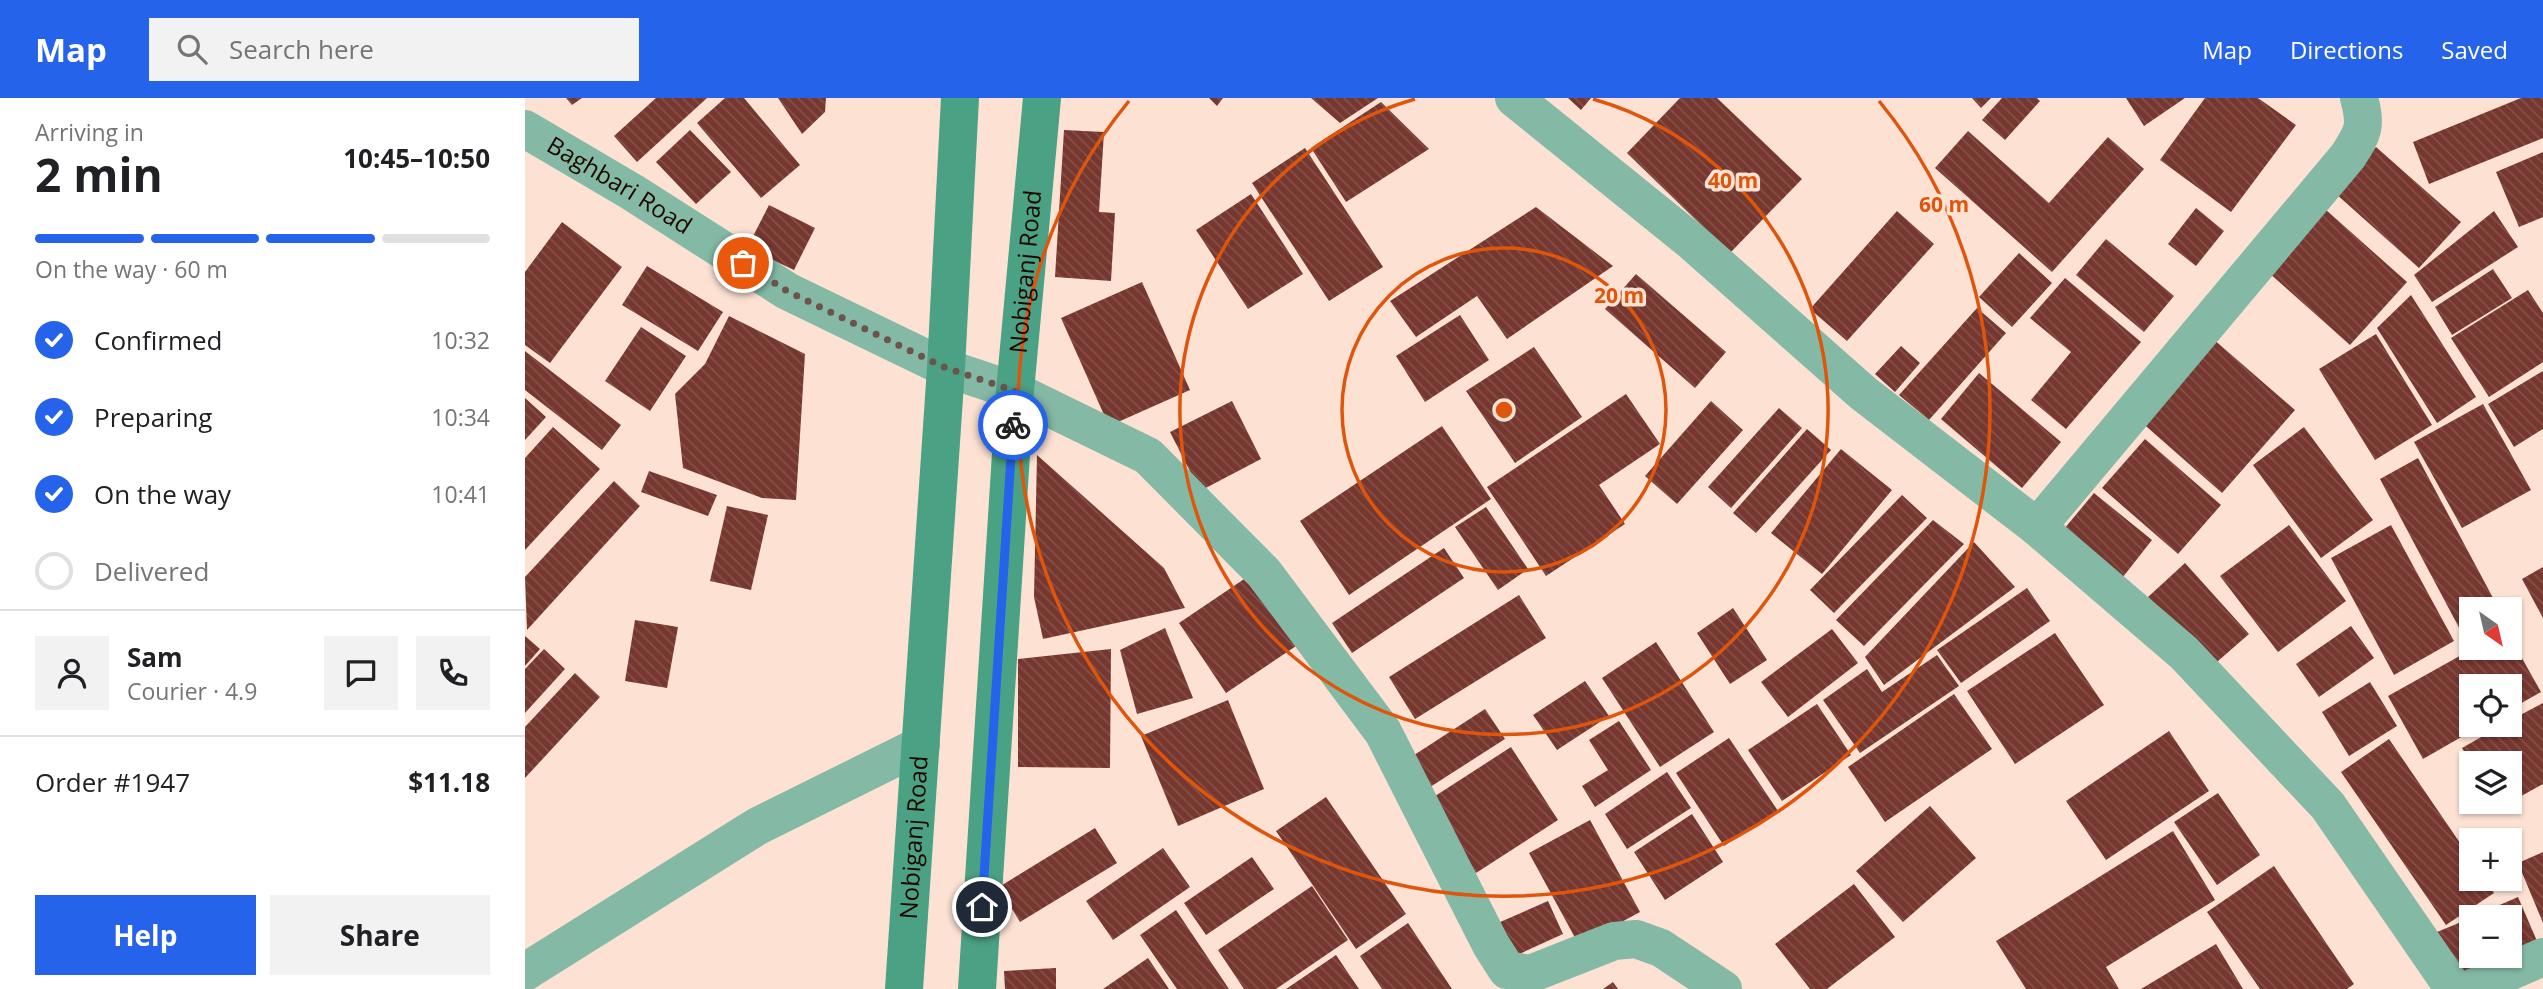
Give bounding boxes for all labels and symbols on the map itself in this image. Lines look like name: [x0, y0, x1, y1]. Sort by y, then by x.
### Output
street label: Baghbari Road: [542, 128, 699, 241]
text: 40 m: [1708, 166, 1758, 194]
street label: Nobiganj Road: [1001, 188, 1048, 355]
text: 60 m: [1919, 190, 1969, 218]
pin: [713, 233, 773, 293]
text: 20 m: [1594, 281, 1644, 309]
courier: [978, 390, 1048, 460]
centre of rings: [1492, 398, 1516, 422]
north arrow: [2459, 597, 2522, 660]
street label: Nobiganj Road: [891, 754, 935, 920]
pin: [952, 877, 1012, 937]

